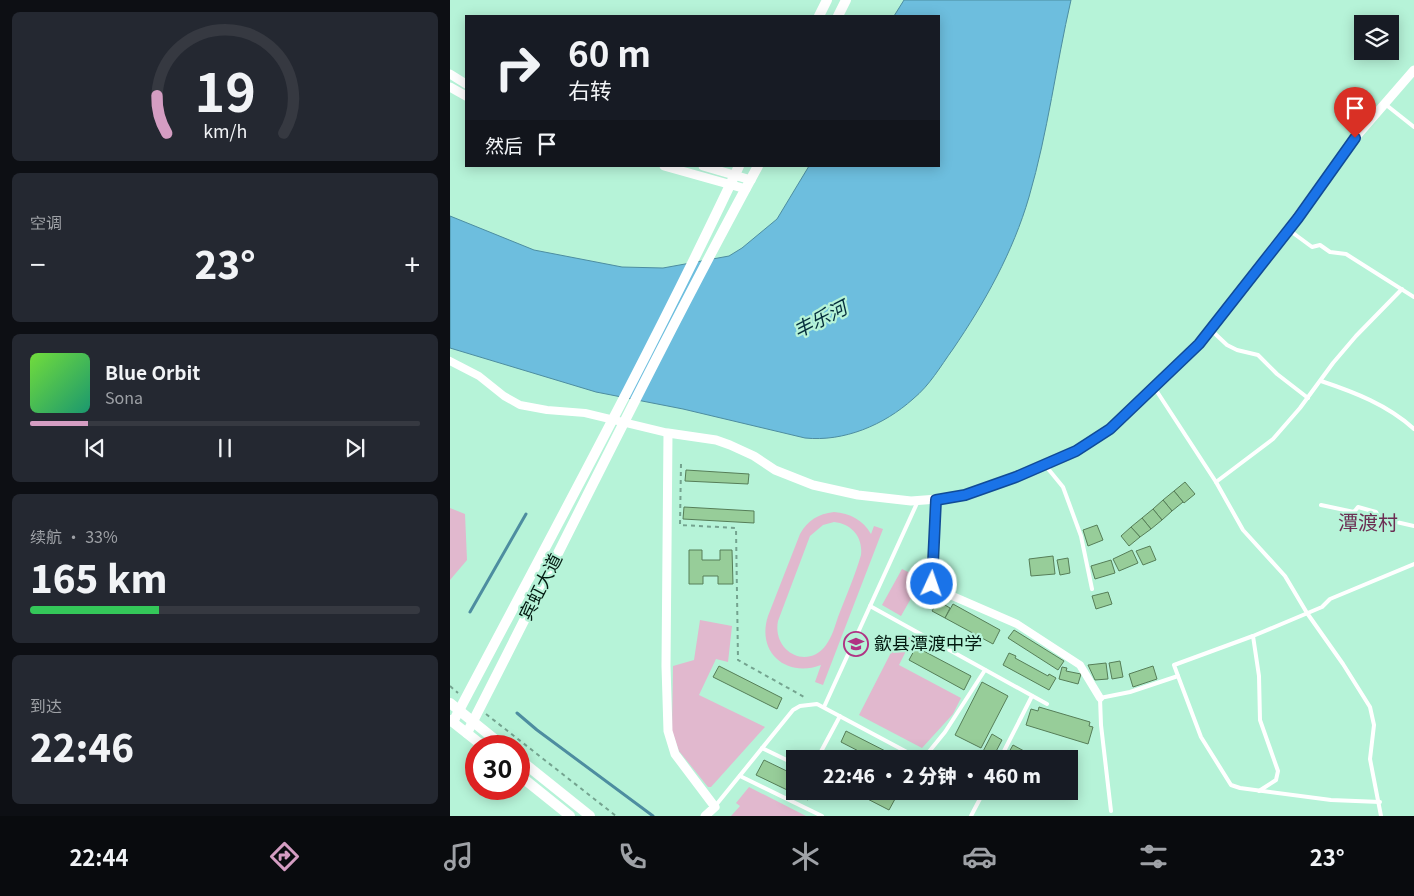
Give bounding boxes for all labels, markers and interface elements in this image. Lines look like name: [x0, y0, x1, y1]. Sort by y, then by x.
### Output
map controls: [1354, 15, 1399, 60]
button: layers: [1354, 15, 1399, 60]
text: 60 m: [568, 26, 651, 77]
icon: right: [485, 35, 550, 100]
text: 19: [194, 52, 256, 127]
text: 右转: [568, 73, 612, 105]
pin: [1334, 87, 1376, 138]
icon: arrive: [1341, 94, 1369, 122]
text: km/h: [203, 117, 247, 143]
icon: arrive: [533, 130, 561, 158]
text: 然后: [485, 131, 523, 158]
text: 空调: [30, 210, 62, 234]
text: 23°: [194, 235, 256, 290]
text: −: [30, 243, 46, 283]
text: +: [404, 243, 420, 283]
water label: 丰乐河: [788, 291, 854, 343]
text: Blue Orbit: [105, 358, 200, 385]
text: Sona: [105, 385, 143, 409]
icon: previous: [81, 434, 109, 462]
icon: pause: [211, 434, 239, 462]
icon: next: [341, 434, 369, 462]
district label: 潭渡村: [1338, 507, 1398, 536]
text: 续航 · 33%: [30, 524, 118, 548]
street label: 宾虹大道: [511, 548, 567, 624]
text: 165 km: [30, 549, 168, 604]
position arrow: [905, 557, 957, 609]
place label: 歙县潭渡中学: [874, 629, 982, 655]
school or university icon: 歙县潭渡中学: [843, 631, 869, 657]
text: 到达: [30, 693, 62, 717]
text: 22:46: [30, 718, 134, 773]
speed limit sign: 30: [465, 735, 530, 800]
text: 22:46 · 2 分钟 · 460 m: [823, 761, 1041, 788]
icon: directions: [267, 839, 302, 874]
icon: music: [441, 839, 476, 874]
icon: phone: [615, 839, 650, 874]
icon: climate: [788, 839, 823, 874]
icon: car: [962, 839, 997, 874]
icon: filters: [1136, 839, 1171, 874]
text: 22:44: [69, 840, 128, 872]
text: 23°: [1310, 840, 1345, 872]

